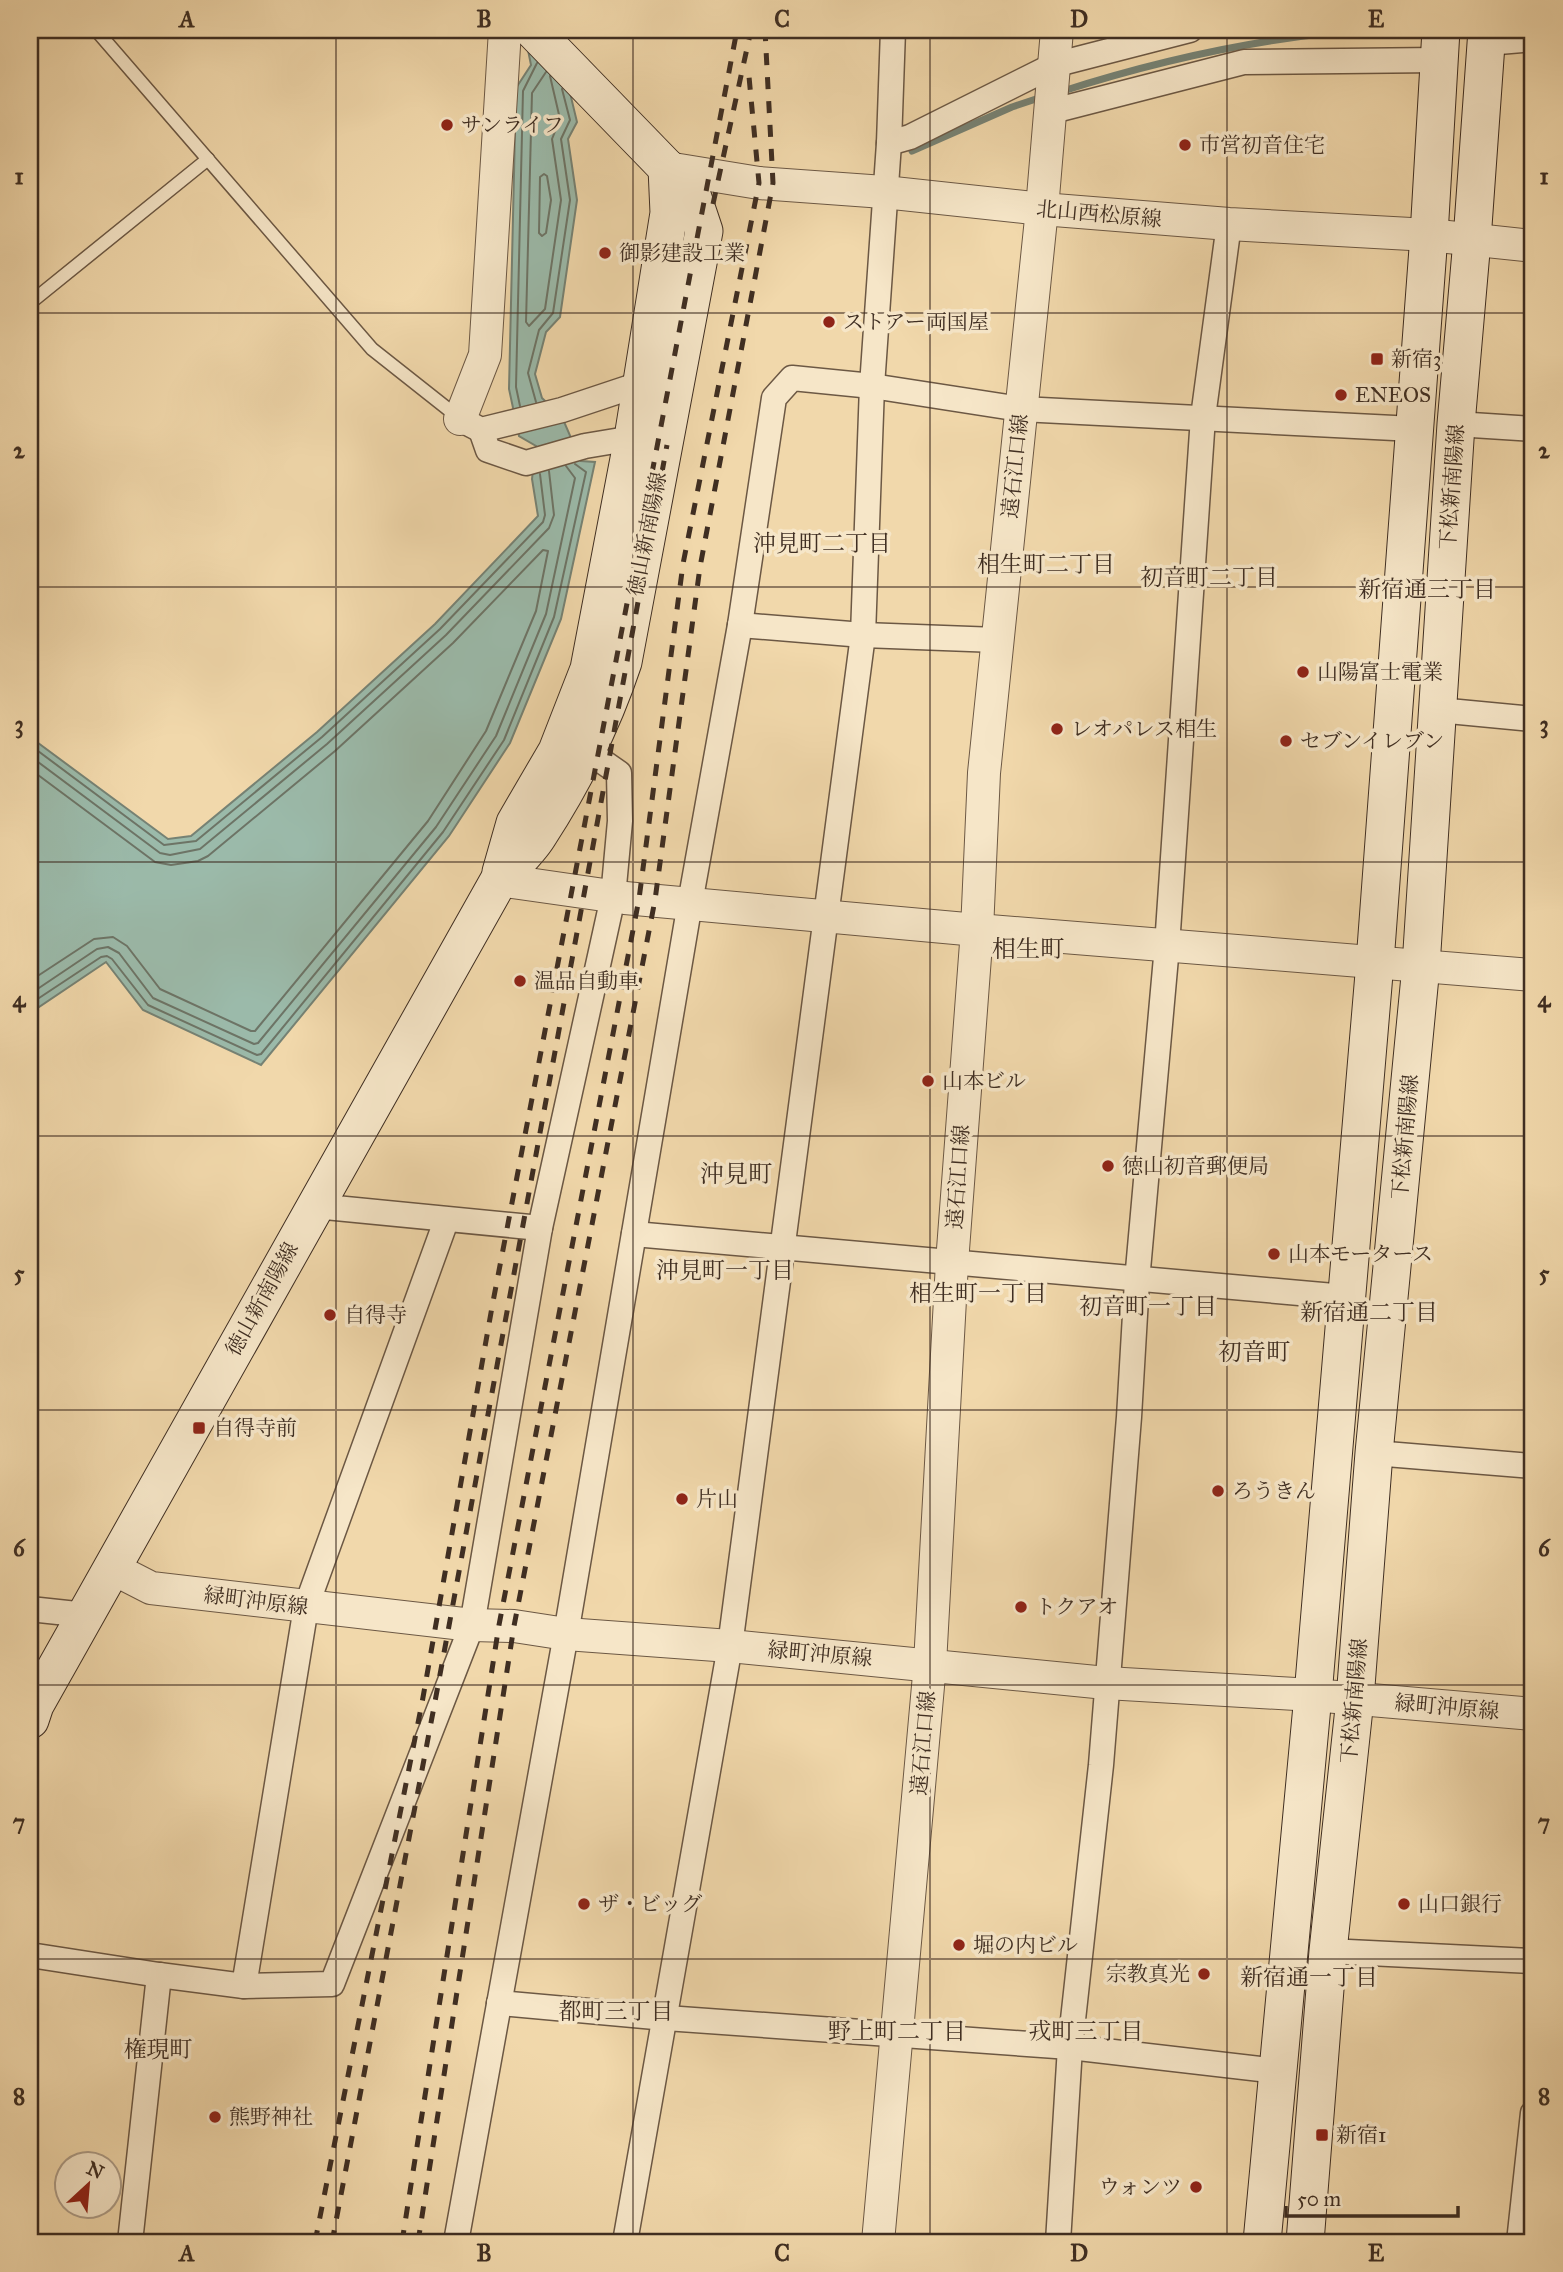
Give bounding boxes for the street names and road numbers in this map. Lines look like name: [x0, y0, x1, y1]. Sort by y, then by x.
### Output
street label: 北山西松原線: [1035, 196, 1163, 232]
street label: 遠石江口線: [997, 412, 1033, 520]
street label: 下松新南陽線: [1435, 423, 1469, 551]
street label: 徳山新南陽線: [622, 470, 672, 598]
street label: 下松新南陽線: [1387, 1073, 1423, 1201]
street label: 遠石江口線: [941, 1124, 975, 1230]
street label: 徳山新南陽線: [220, 1238, 304, 1360]
street label: 緑町沖原線: [202, 1582, 310, 1620]
street label: 緑町沖原線: [767, 1636, 873, 1672]
street label: 下松新南陽線: [1336, 1637, 1372, 1765]
street label: 緑町沖原線: [1394, 1689, 1500, 1725]
street label: 遠石江口線: [905, 1690, 941, 1796]

